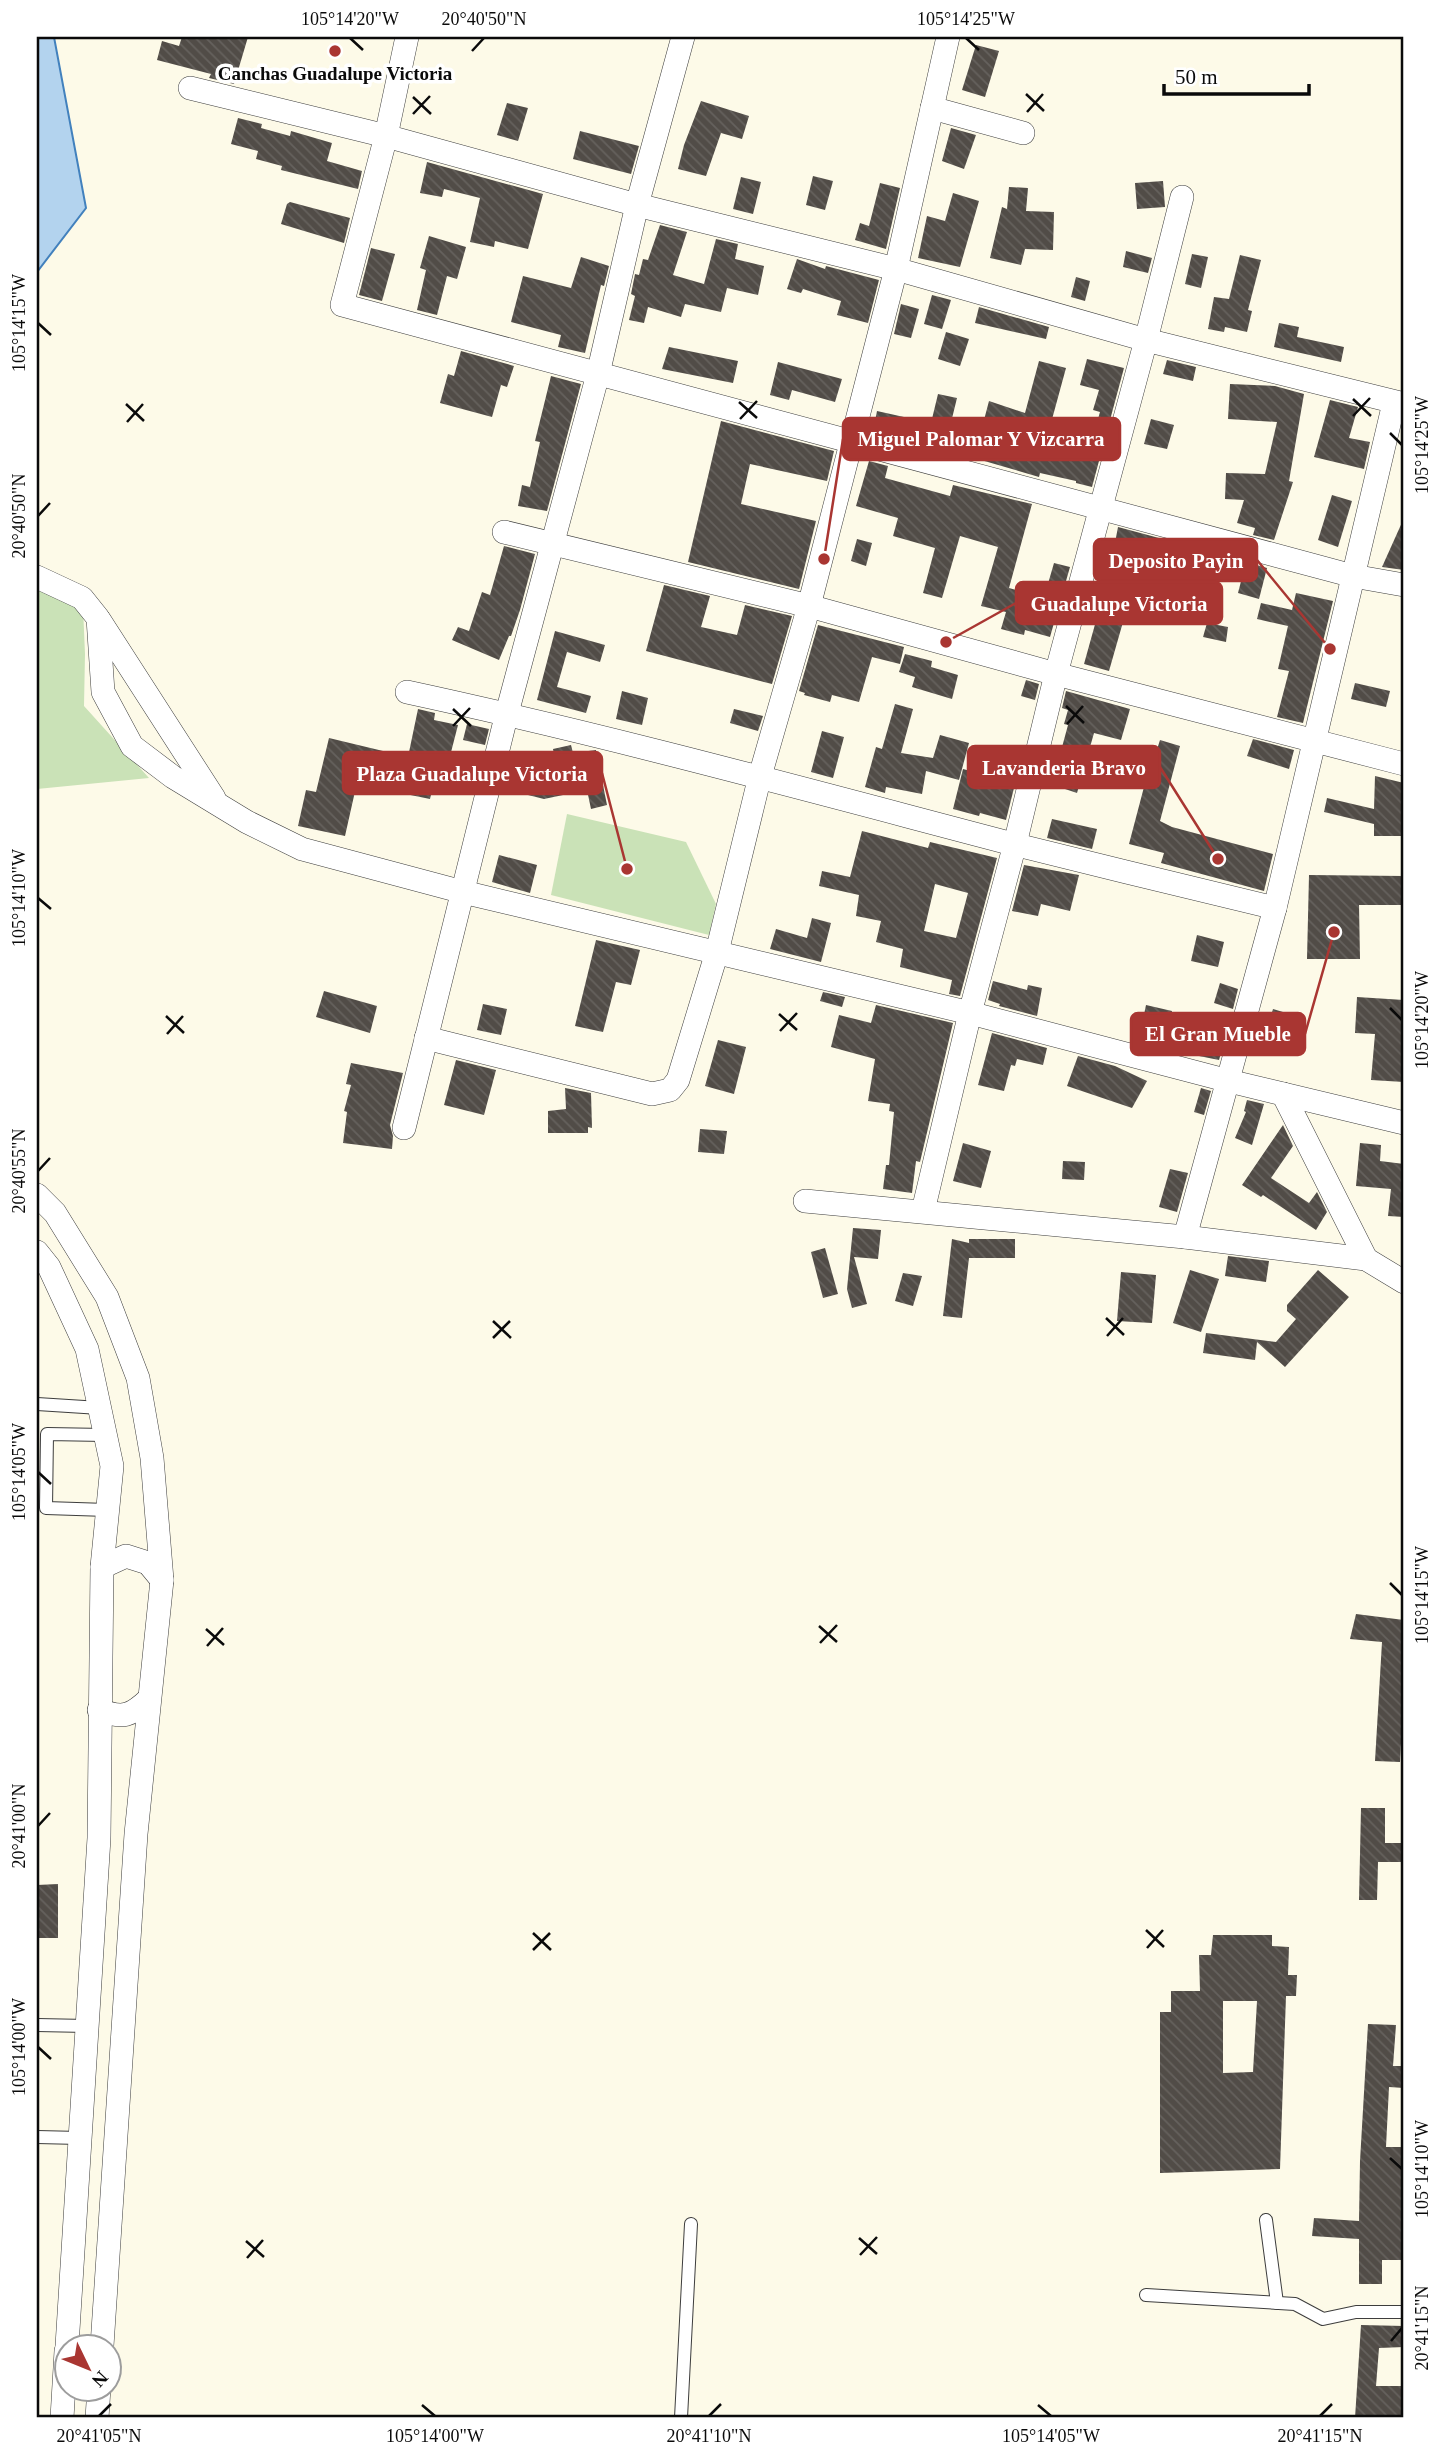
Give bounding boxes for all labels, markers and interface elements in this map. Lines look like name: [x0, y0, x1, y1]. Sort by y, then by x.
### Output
text: 105°14'20"W: [301, 9, 399, 29]
text: 20°40'50"N: [442, 9, 526, 29]
text: 105°14'25"W: [917, 9, 1015, 29]
marker: Canchas Guadalupe Victoria: [327, 43, 343, 59]
scale bar: [1164, 52, 1310, 96]
place label: Canchas Guadalupe Victoria: [218, 63, 453, 84]
text: 50 m: [1175, 65, 1218, 89]
text: 105°14'15"W: [9, 274, 29, 372]
text: 105°14'25"W: [1412, 396, 1432, 494]
callout: Miguel Palomar Y Vizcarra: [843, 418, 1120, 460]
text: Miguel Palomar Y Vizcarra: [857, 427, 1105, 451]
text: 20°40'50"N: [9, 474, 29, 558]
callout: Deposito Payin: [1094, 539, 1257, 581]
text: Deposito Payin: [1109, 549, 1244, 573]
callout: Guadalupe Victoria: [1016, 582, 1222, 624]
text: Guadalupe Victoria: [1031, 592, 1208, 616]
callout: Lavanderia Bravo: [968, 746, 1160, 788]
callout: Plaza Guadalupe Victoria: [343, 752, 602, 794]
text: Lavanderia Bravo: [982, 756, 1146, 780]
text: Plaza Guadalupe Victoria: [357, 762, 588, 786]
text: 105°14'10"W: [9, 849, 29, 947]
text: 105°14'20"W: [1412, 971, 1432, 1069]
callout: El Gran Mueble: [1131, 1013, 1305, 1055]
text: El Gran Mueble: [1145, 1022, 1291, 1046]
text: 20°40'55"N: [9, 1129, 29, 1213]
text: 105°14'05"W: [9, 1423, 29, 1521]
text: 105°14'15"W: [1412, 1546, 1432, 1644]
text: 20°41'00"N: [9, 1784, 29, 1868]
text: 105°14'00"W: [9, 1998, 29, 2096]
text: 105°14'10"W: [1412, 2120, 1432, 2218]
text: 20°41'15"N: [1412, 2286, 1432, 2370]
north arrow: [52, 2332, 122, 2402]
text: N: [88, 2367, 112, 2392]
text: 20°41'05"N: [57, 2426, 141, 2446]
text: 105°14'00"W: [386, 2426, 484, 2446]
text: 20°41'10"N: [667, 2426, 751, 2446]
text: 105°14'05"W: [1002, 2426, 1100, 2446]
text: 20°41'15"N: [1278, 2426, 1362, 2446]

